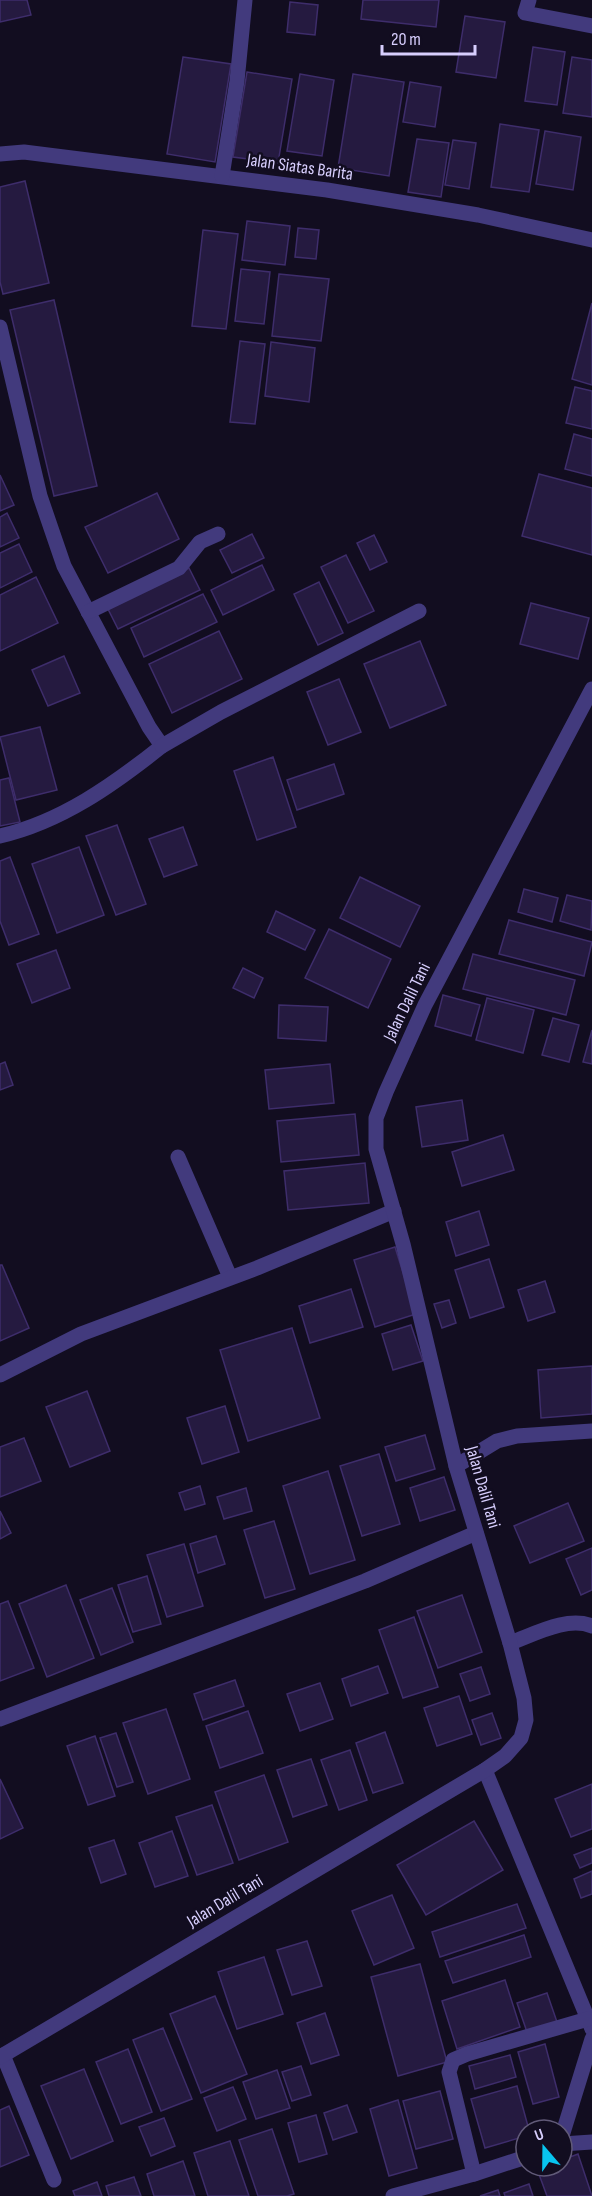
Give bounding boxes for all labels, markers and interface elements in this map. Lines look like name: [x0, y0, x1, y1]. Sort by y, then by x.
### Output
scale bar: [382, 18, 475, 56]
text: 20 m: [391, 29, 421, 50]
street label: Jalan Siatas Barita: [245, 149, 354, 185]
street label: Jalan Dalil Tani: [379, 959, 435, 1045]
street label: Jalan Dalil Tani: [461, 1443, 505, 1531]
street label: Jalan Dalil Tani: [183, 1870, 267, 1932]
north arrow: [514, 2118, 574, 2178]
text: U: [532, 2125, 547, 2146]

